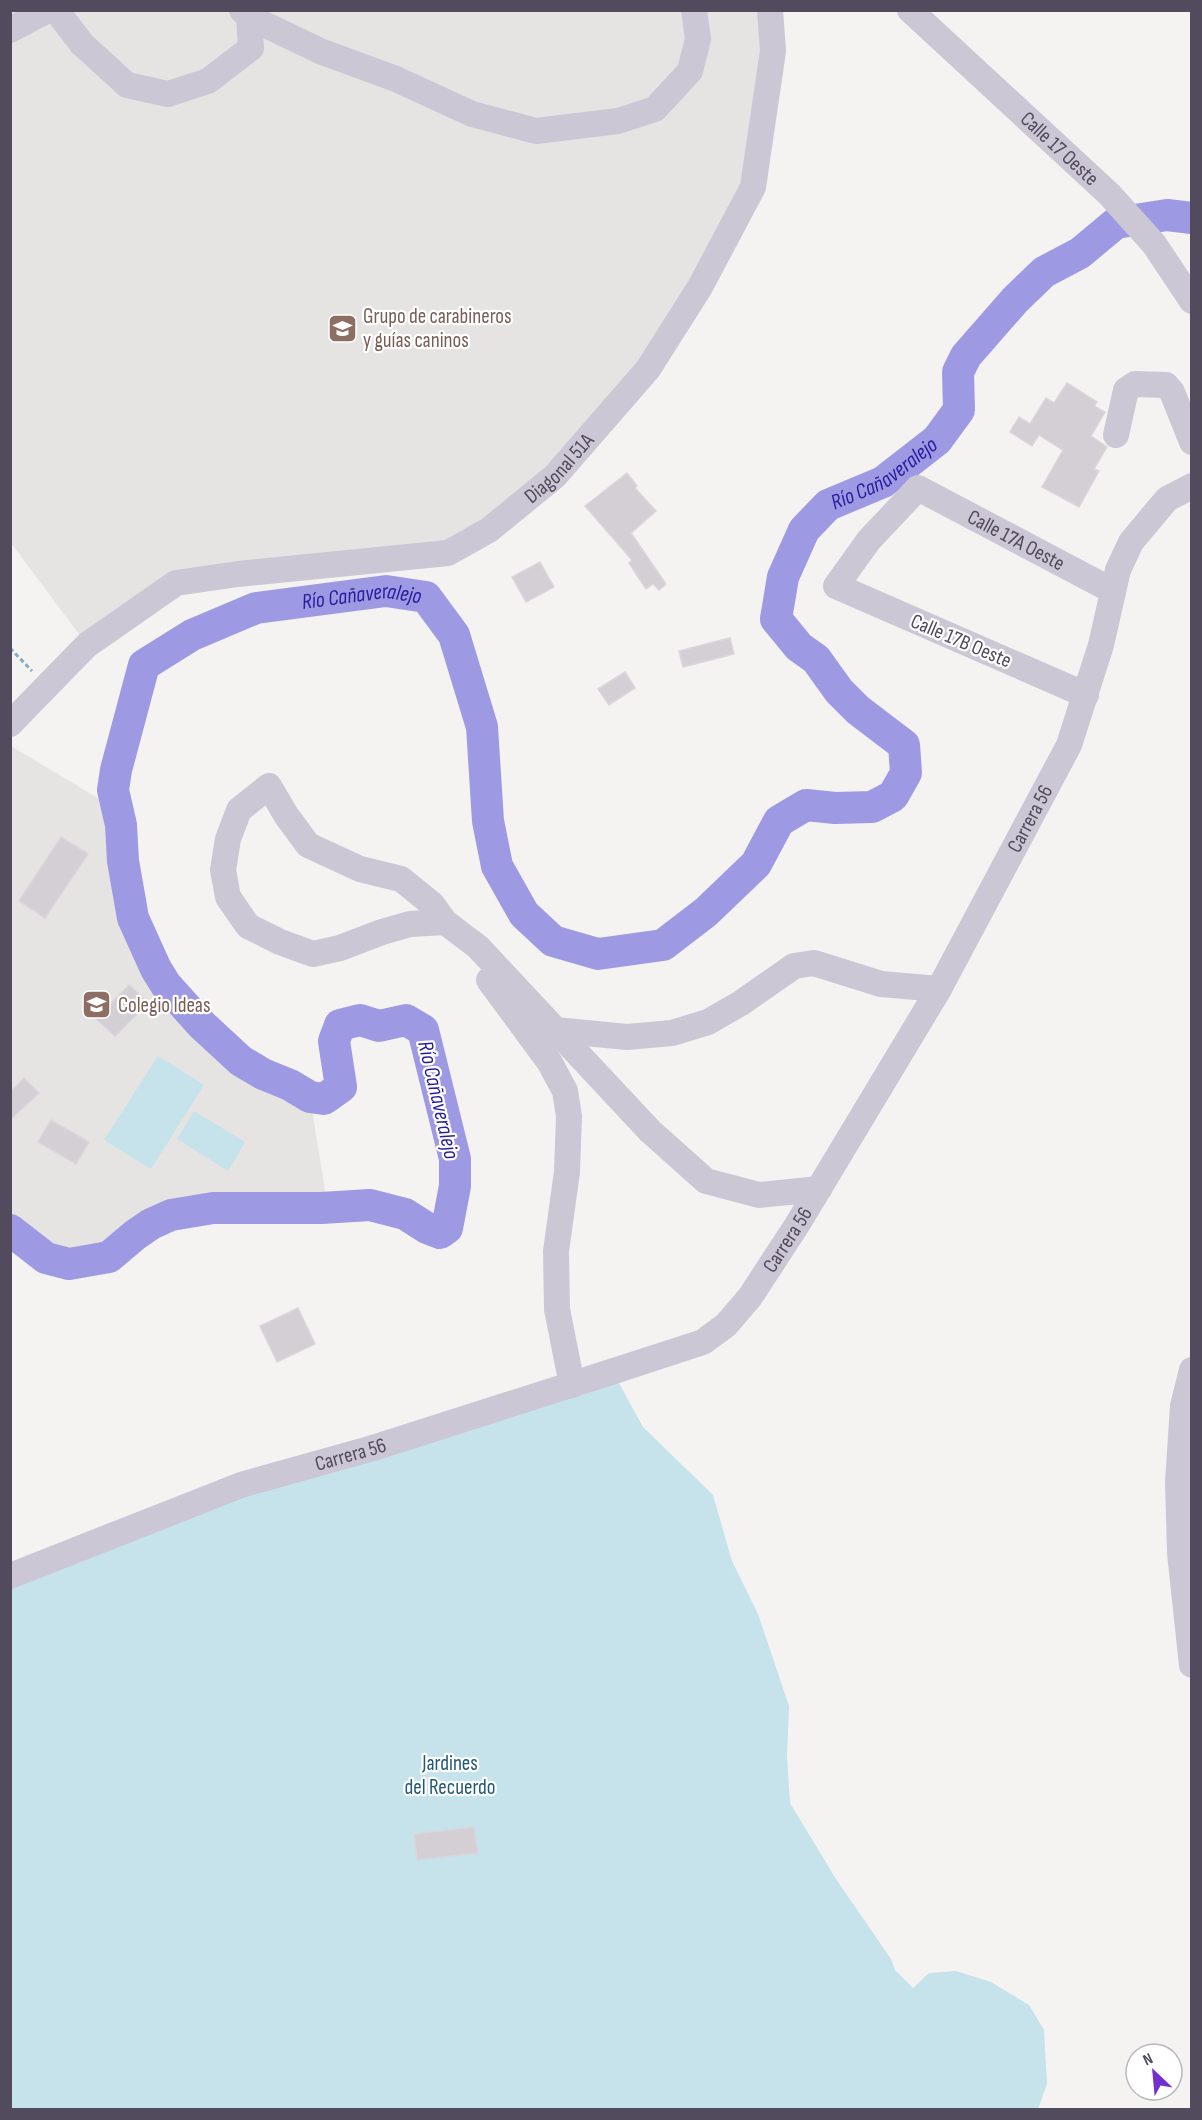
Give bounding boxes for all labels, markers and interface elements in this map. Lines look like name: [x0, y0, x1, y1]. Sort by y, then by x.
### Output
street label: Calle 17 Oeste: [1015, 106, 1104, 191]
place label: Grupo de carabineros y guías caninos: [363, 304, 512, 353]
school or university icon: Grupo de carabineros y guías caninos: [326, 312, 358, 344]
street label: Diagonal 51A: [519, 427, 600, 509]
water label: Río Cañaveralejo: [827, 431, 943, 516]
street label: Calle 17A Oeste: [964, 504, 1069, 576]
water label: Río Cañaveralejo: [300, 577, 423, 615]
street label: Calle 17B Oeste: [907, 609, 1015, 673]
street label: Carrera 56: [1002, 781, 1058, 857]
school or university icon: Colegio Ideas: [81, 989, 113, 1021]
place label: Colegio Ideas: [118, 993, 210, 1018]
water label: Río Cañaveralejo: [411, 1038, 465, 1162]
street label: Carrera 56: [757, 1202, 818, 1277]
street label: Carrera 56: [312, 1432, 389, 1476]
park label: Jardines del Recuerdo: [404, 1751, 496, 1800]
north arrow: [1124, 2042, 1184, 2102]
text: N: [1140, 2049, 1156, 2070]

